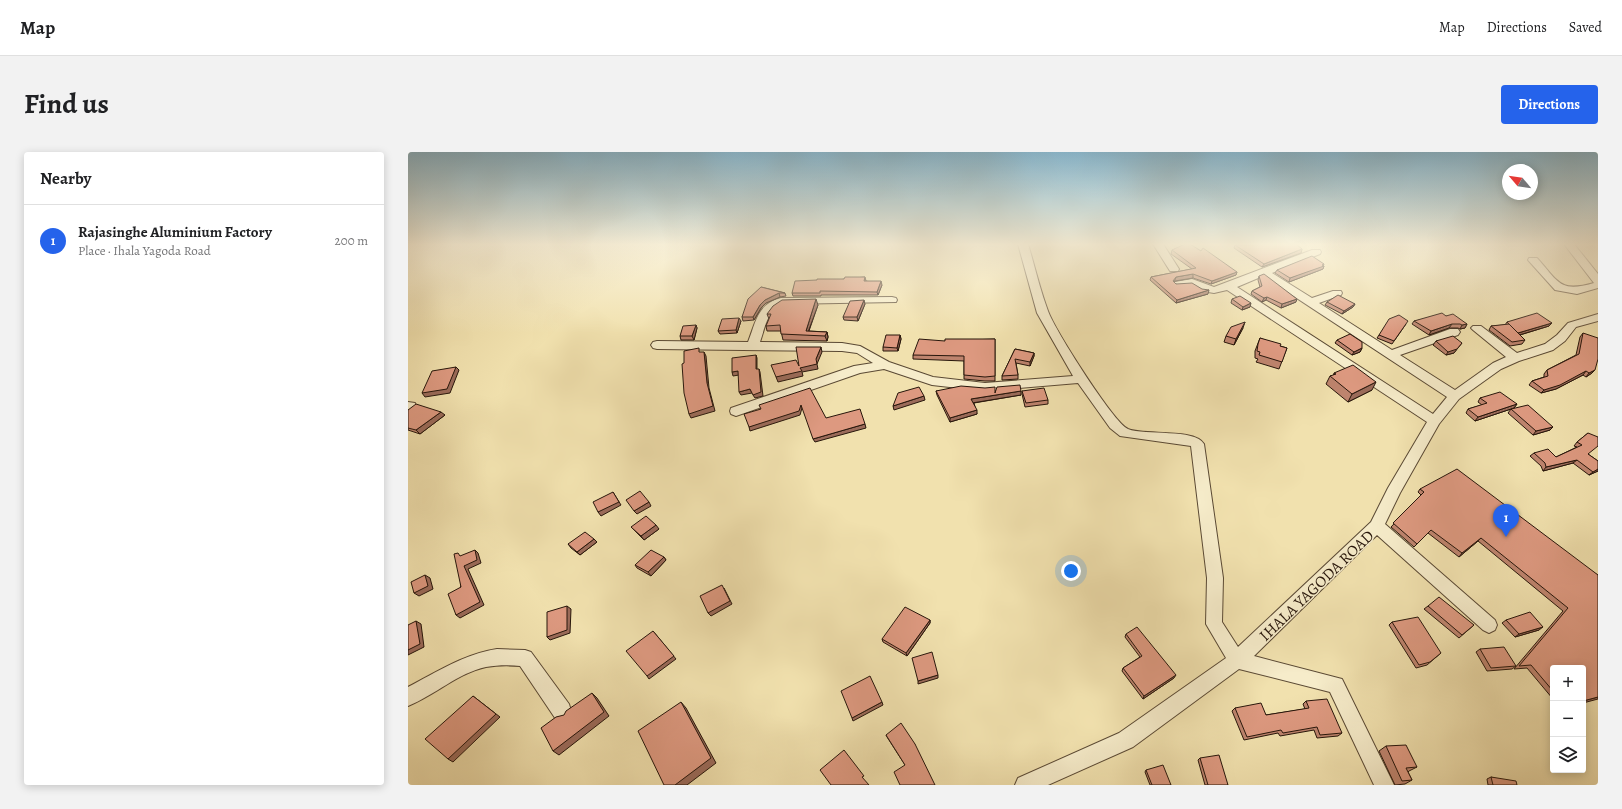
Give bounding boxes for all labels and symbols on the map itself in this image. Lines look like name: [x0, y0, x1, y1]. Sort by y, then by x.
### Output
north arrow: [1502, 164, 1538, 200]
pin: 1: [1493, 504, 1519, 537]
street label: IHALA YAGODA ROAD: [1255, 525, 1379, 646]
your location: [1061, 561, 1081, 581]

